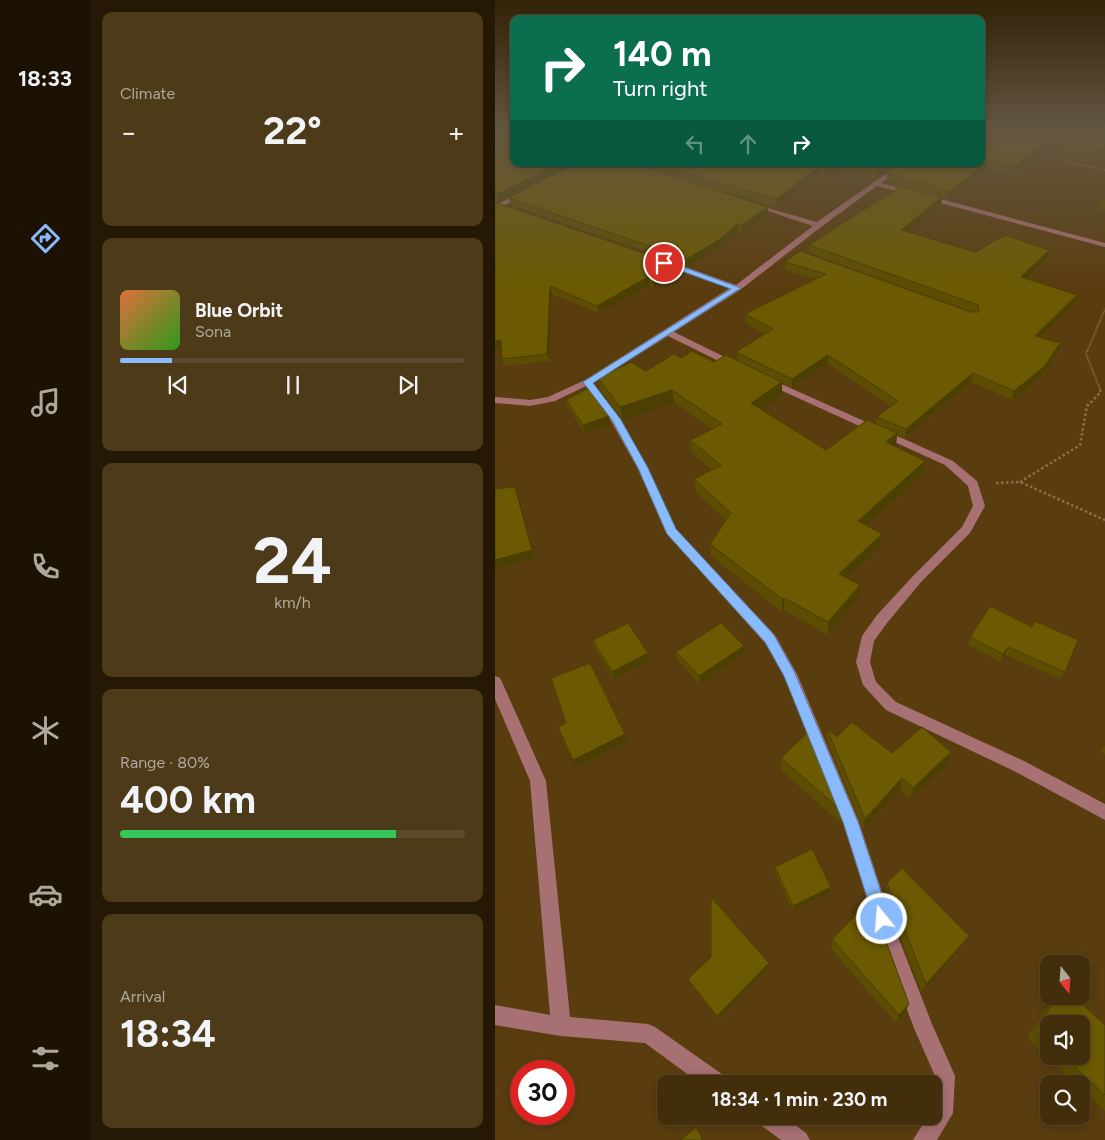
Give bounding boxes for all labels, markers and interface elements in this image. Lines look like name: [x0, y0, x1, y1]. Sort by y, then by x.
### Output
text: 140 m: [613, 33, 711, 75]
icon: right: [530, 35, 595, 100]
text: 18:33: [18, 65, 72, 92]
text: Turn right: [613, 75, 708, 102]
text: Climate: [120, 84, 175, 103]
text: 22°: [263, 108, 322, 154]
text: −: [120, 115, 137, 149]
text: +: [448, 115, 465, 149]
icon: left: [681, 130, 709, 158]
icon: ahead: [734, 130, 762, 158]
icon: right: [787, 130, 815, 158]
icon: directions: [28, 221, 63, 256]
pin: [643, 242, 685, 284]
icon: arrive: [650, 249, 678, 277]
text: Blue Orbit: [195, 299, 283, 322]
text: Sona: [195, 322, 231, 341]
icon: previous: [164, 371, 192, 399]
icon: pause: [279, 371, 307, 399]
icon: next: [394, 371, 422, 399]
icon: music: [28, 385, 63, 420]
text: 24: [253, 521, 332, 599]
icon: phone: [28, 549, 63, 584]
text: km/h: [274, 593, 311, 612]
icon: climate: [28, 713, 63, 748]
text: Range · 80%: [120, 753, 210, 772]
text: 400 km: [120, 777, 256, 823]
icon: car: [28, 877, 63, 912]
position arrow: [855, 892, 907, 944]
north arrow: [1040, 955, 1090, 1005]
map controls: [1040, 955, 1090, 1125]
text: Arrival: [120, 987, 165, 1006]
text: 18:34: [120, 1011, 216, 1057]
button: sound: [1040, 1015, 1090, 1065]
icon: filters: [28, 1041, 63, 1076]
speed limit sign: 30: [510, 1060, 575, 1125]
button: search: [1040, 1075, 1090, 1125]
text: 18:34 · 1 min · 230 m: [712, 1088, 887, 1111]

